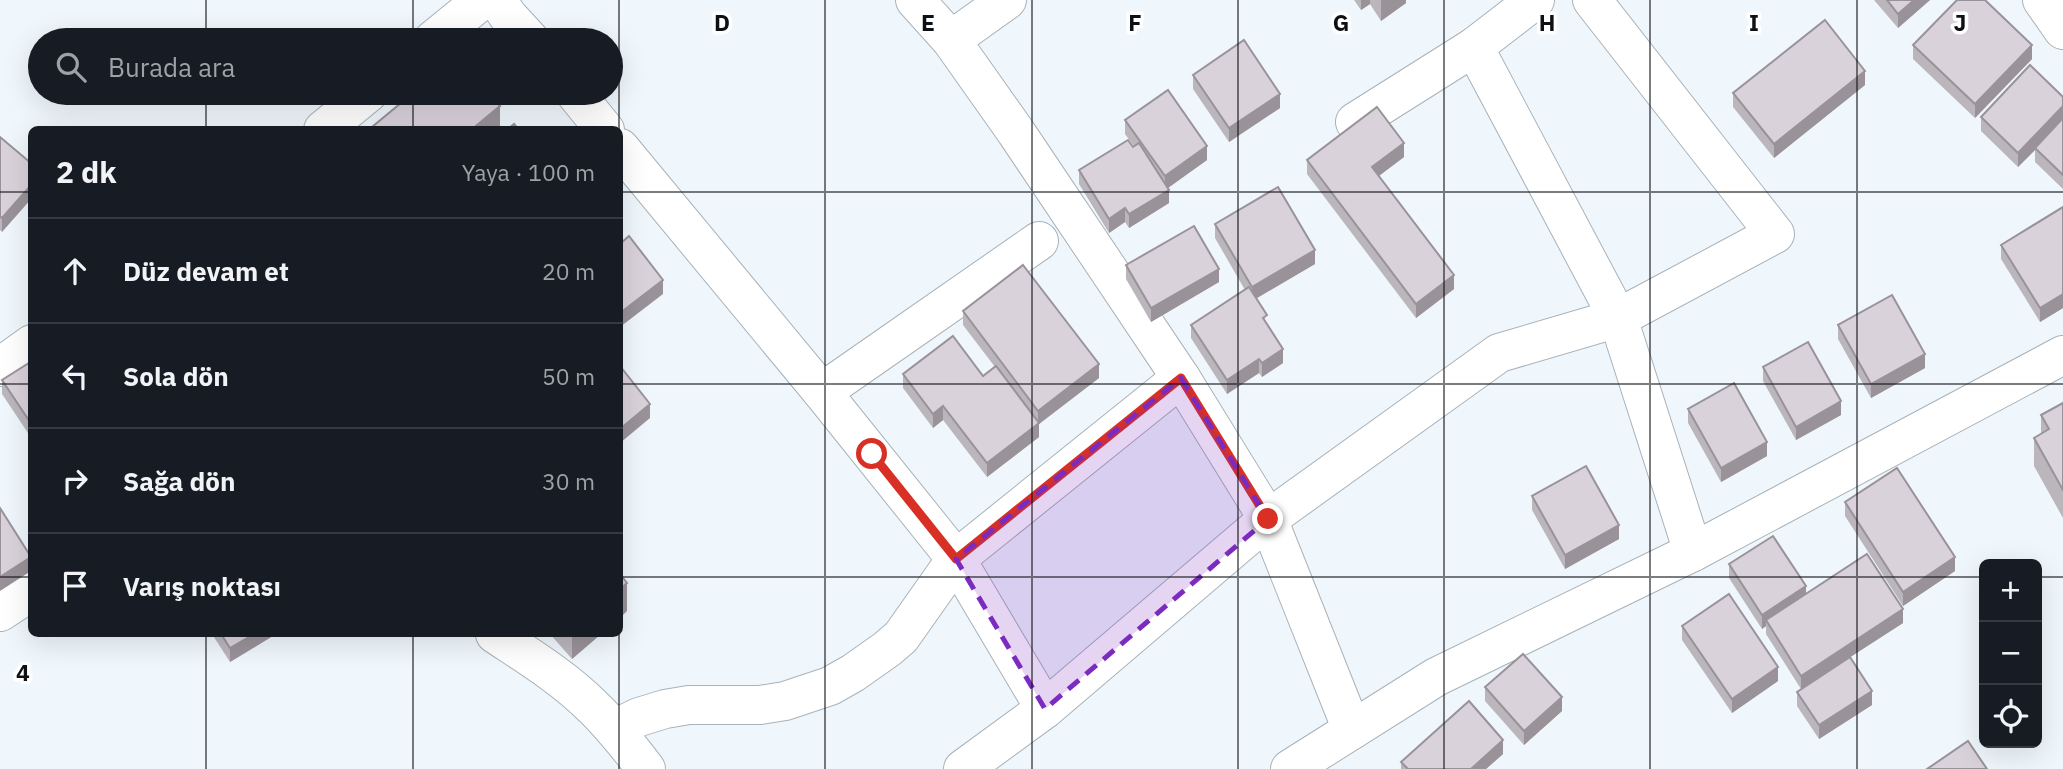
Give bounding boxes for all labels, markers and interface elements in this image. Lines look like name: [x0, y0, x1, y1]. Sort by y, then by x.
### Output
text: D: [714, 7, 730, 37]
text: E: [921, 7, 935, 37]
text: F: [1128, 7, 1142, 37]
text: G: [1333, 7, 1349, 37]
text: H: [1539, 7, 1555, 37]
text: I: [1749, 7, 1759, 37]
text: J: [1954, 7, 1966, 37]
search box: [28, 28, 623, 105]
icon: search: [52, 48, 90, 86]
text: Burada ara: [108, 50, 235, 84]
text: 2 dk: [56, 152, 117, 191]
text: Yaya · 100 m: [462, 157, 595, 187]
icon: ahead: [56, 252, 94, 290]
text: Düz devam et: [123, 254, 289, 288]
text: 20 m: [542, 256, 595, 286]
icon: left: [56, 357, 94, 395]
text: Sola dön: [123, 359, 229, 393]
text: 50 m: [542, 361, 595, 391]
route start: [856, 438, 887, 469]
icon: right: [56, 462, 94, 500]
text: Sağa dön: [123, 464, 235, 498]
text: 30 m: [542, 466, 595, 496]
route end: [1252, 503, 1283, 534]
map controls: [1979, 559, 2042, 748]
button: +: [1979, 559, 2042, 622]
icon: arrive: [56, 567, 94, 605]
text: Varış noktası: [123, 569, 281, 603]
button: −: [1979, 622, 2042, 685]
text: 4: [16, 657, 30, 687]
button: locate: [1979, 685, 2042, 748]

